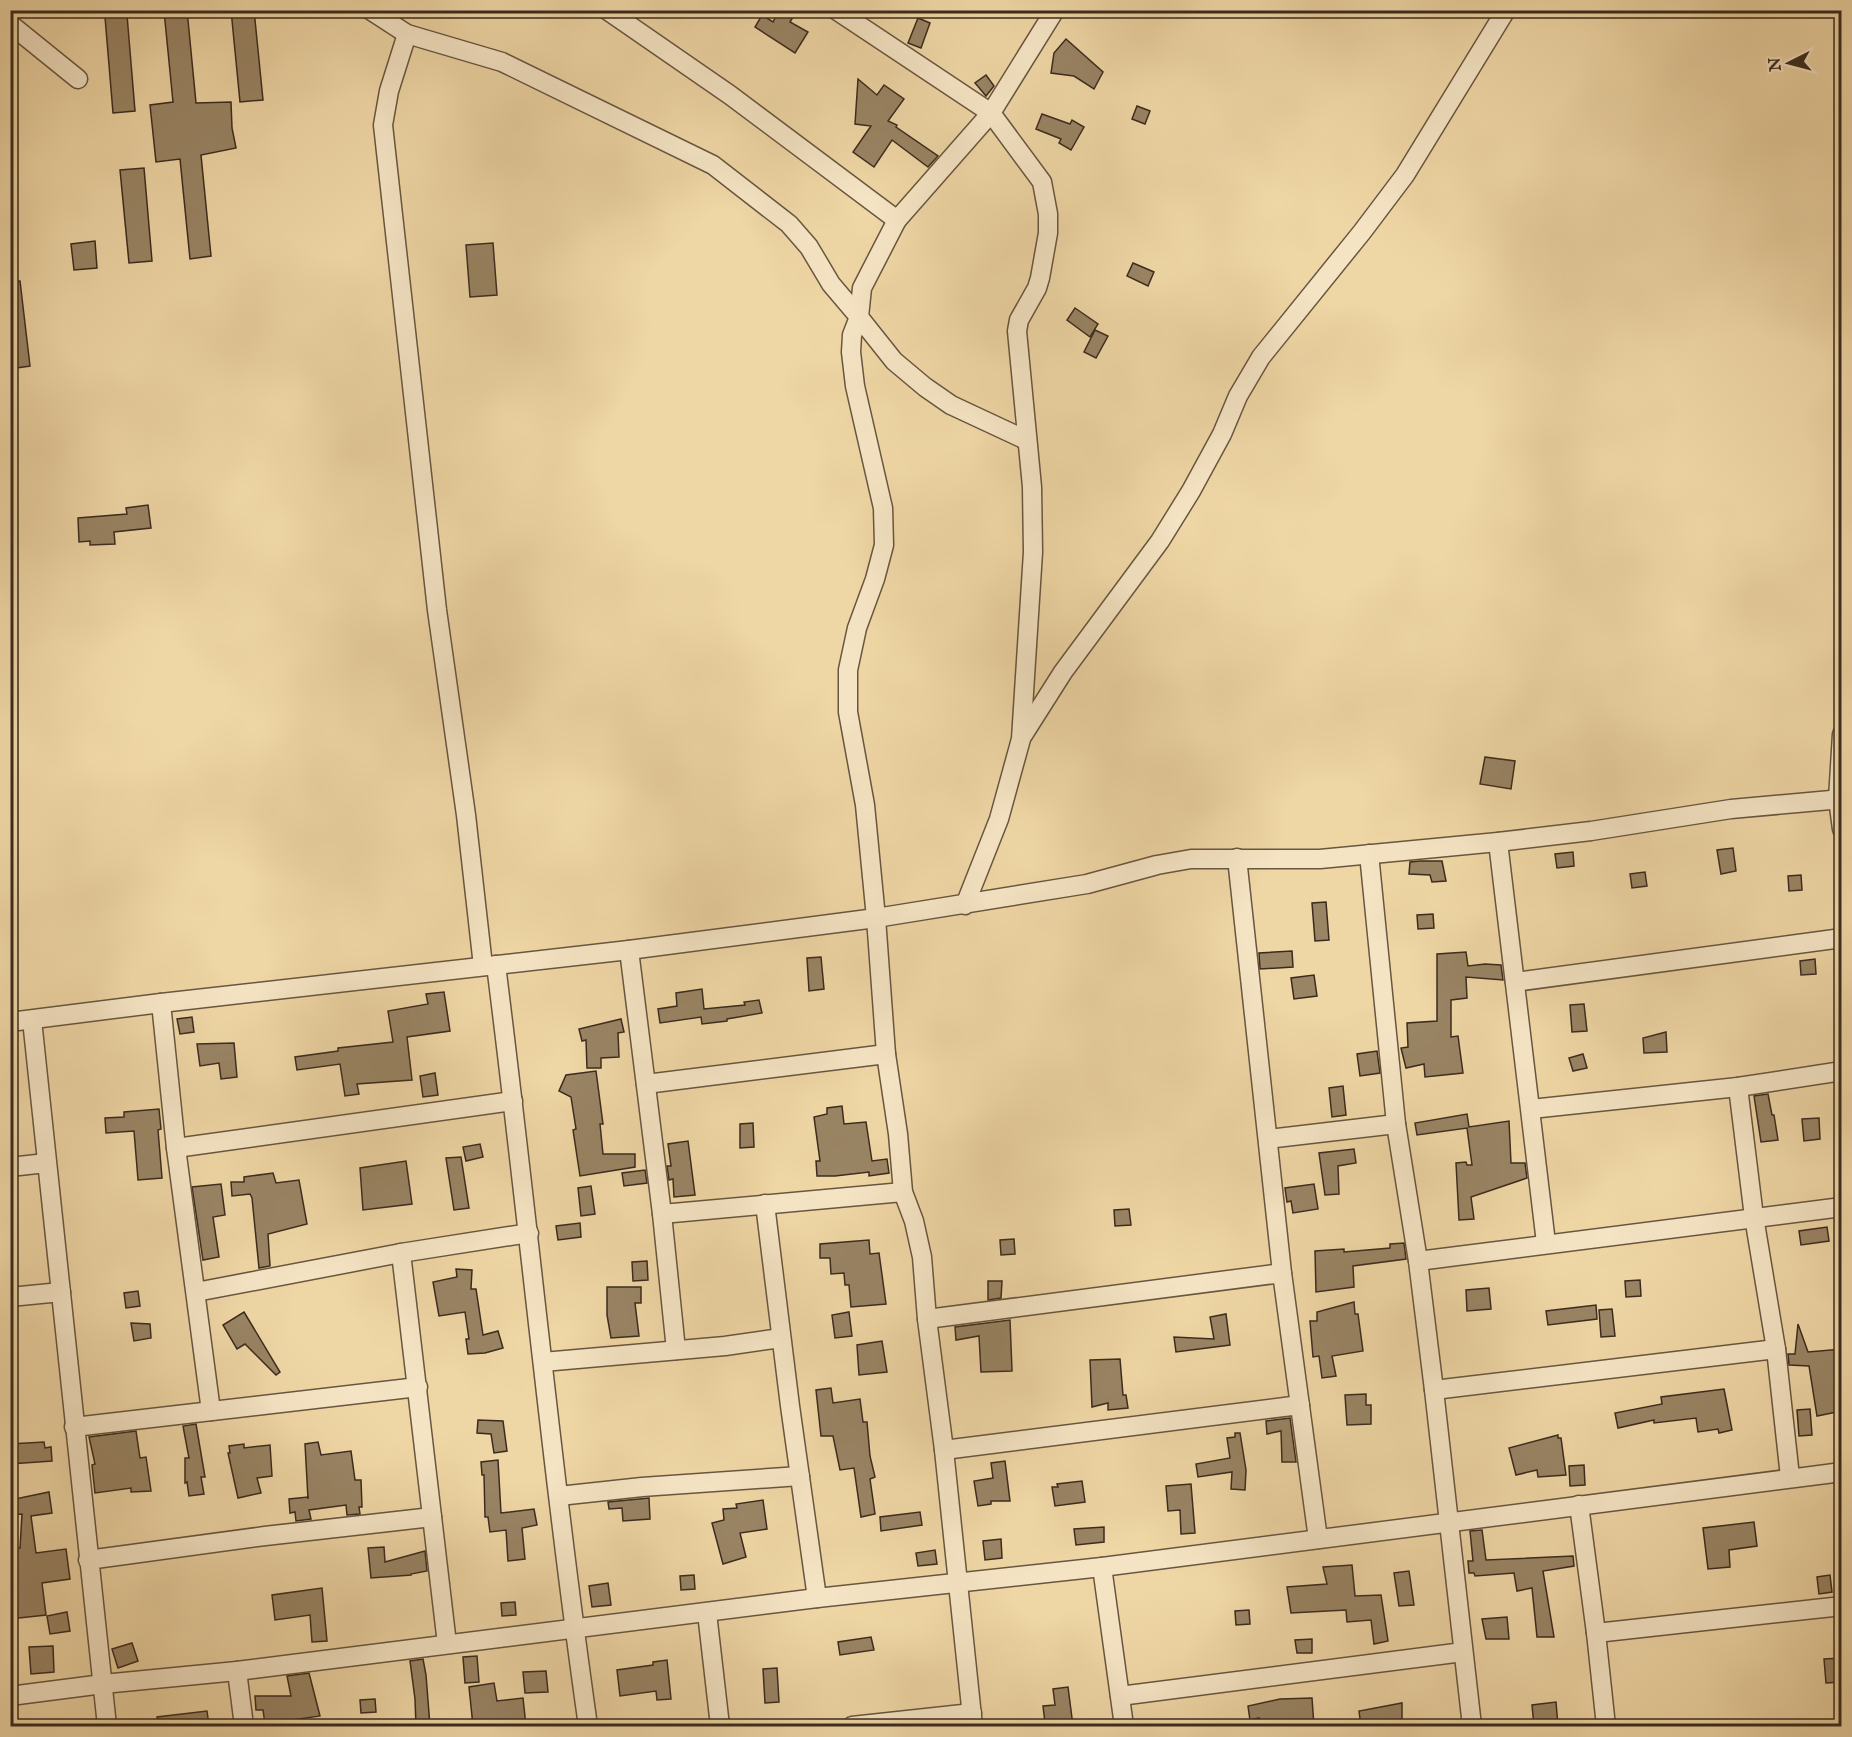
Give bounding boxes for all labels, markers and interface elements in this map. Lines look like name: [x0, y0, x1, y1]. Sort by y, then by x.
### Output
north arrow: [1759, 33, 1819, 93]
text: N: [1765, 56, 1787, 73]

